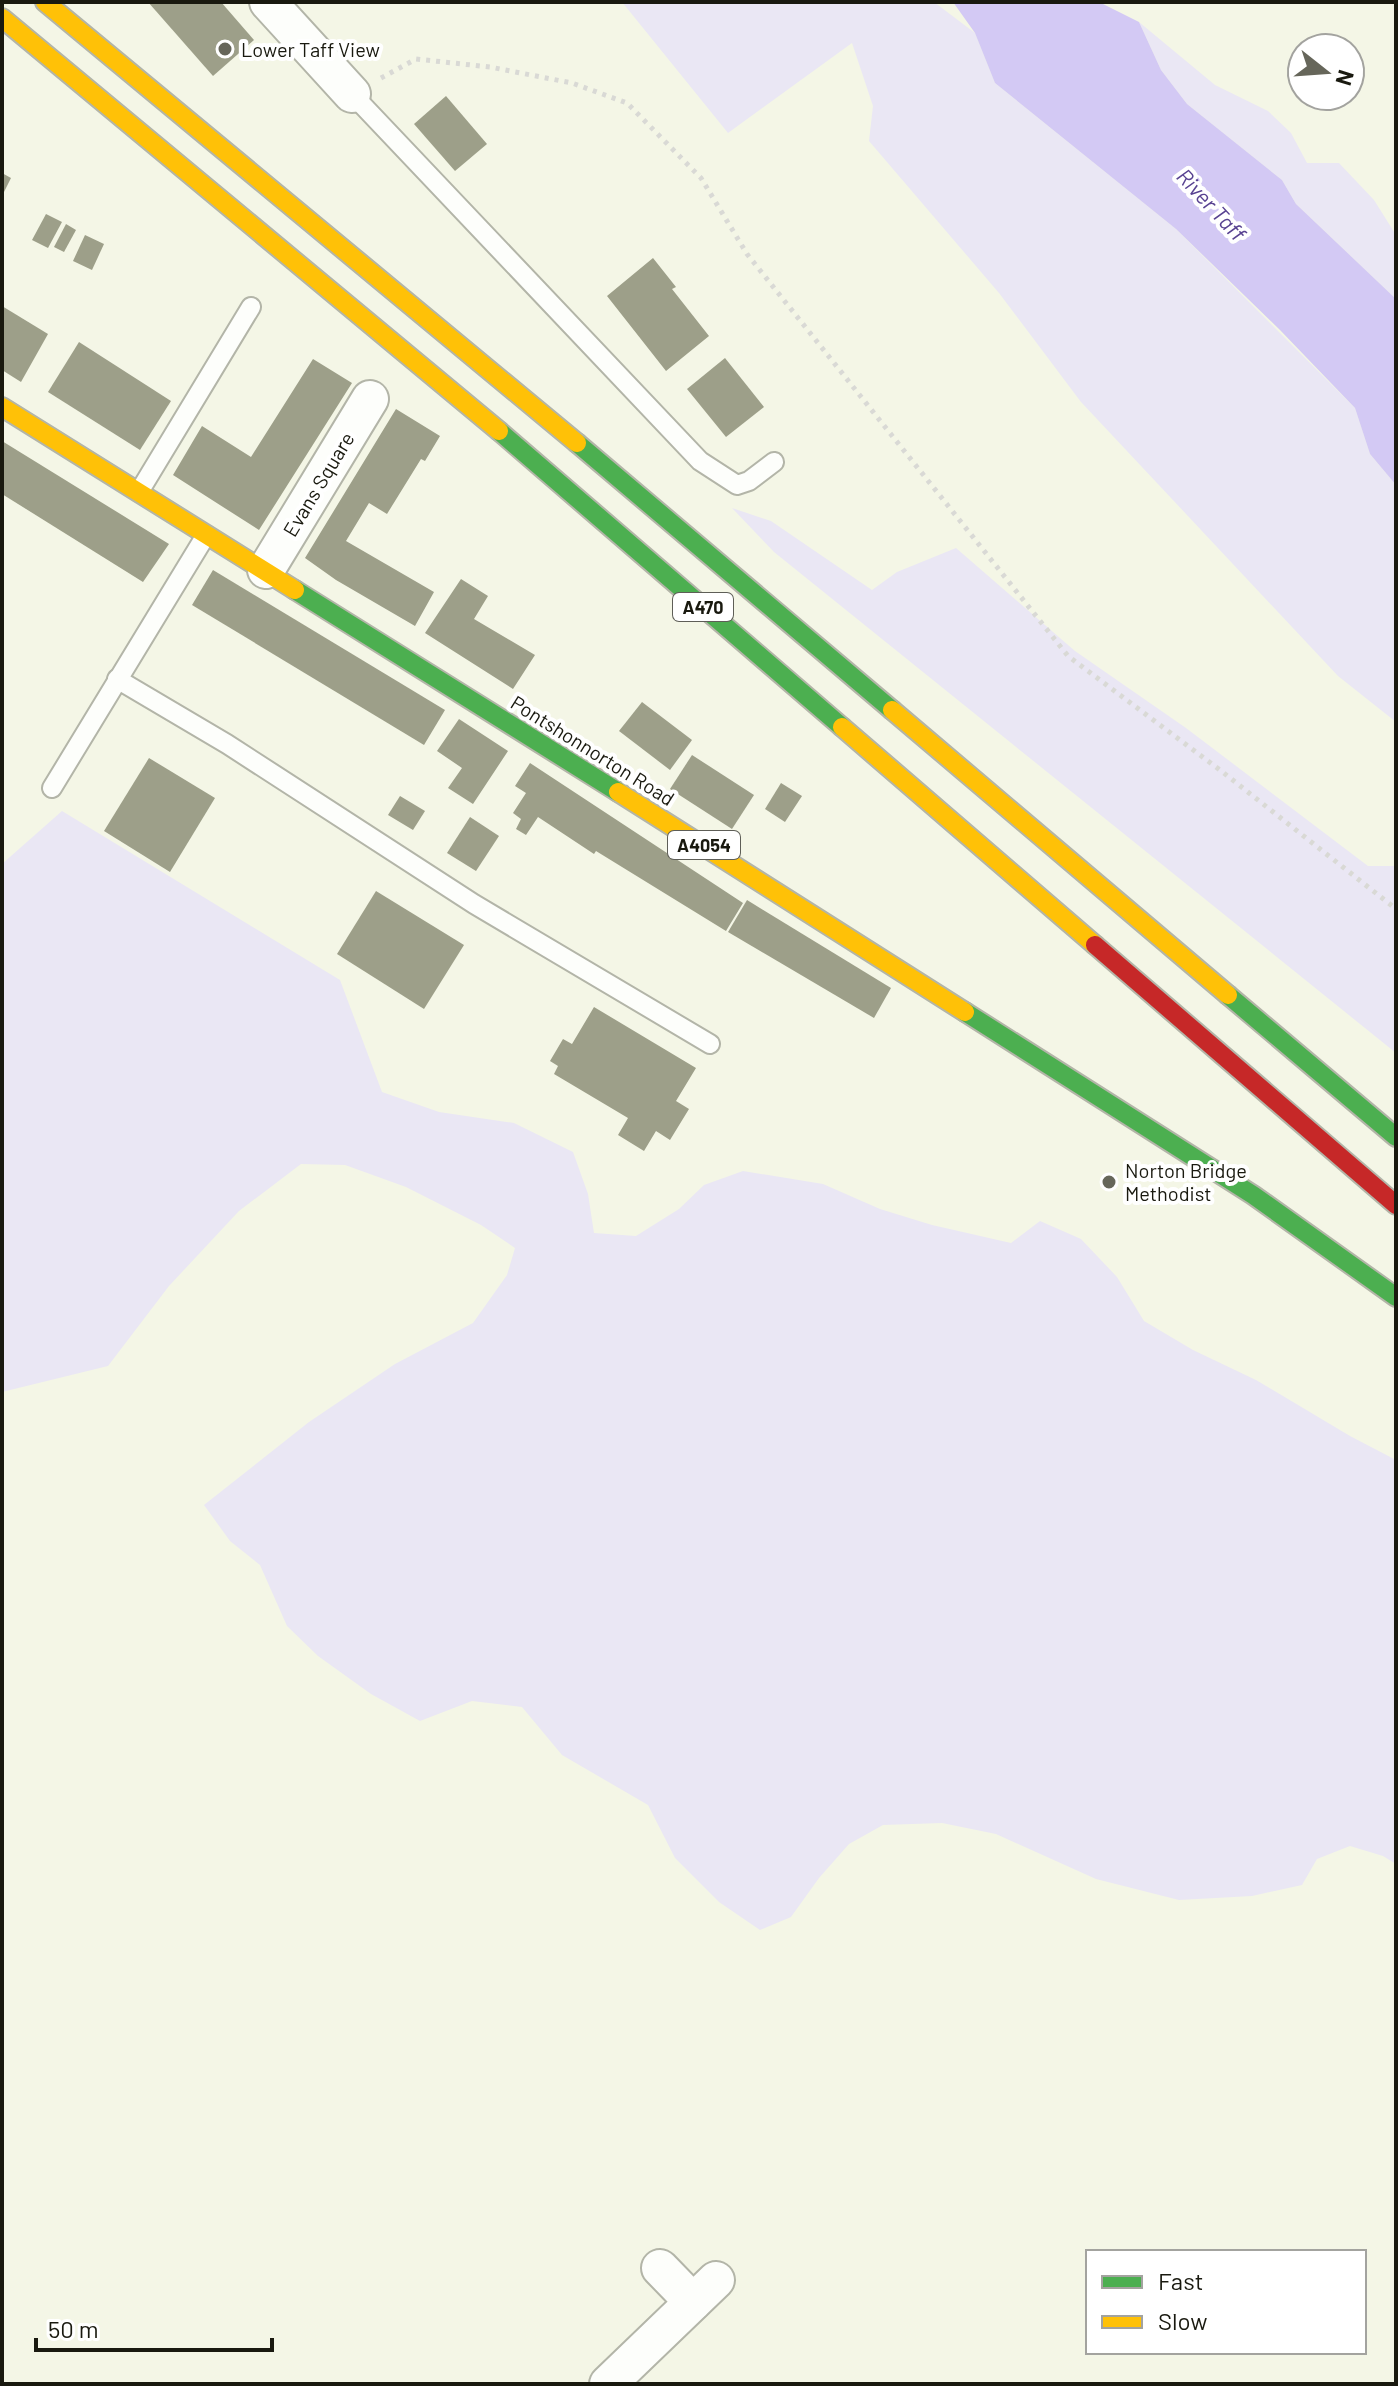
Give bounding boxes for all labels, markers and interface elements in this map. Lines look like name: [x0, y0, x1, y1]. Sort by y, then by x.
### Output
north arrow: [1286, 32, 1366, 112]
place label: Lower Taff View: [241, 37, 380, 61]
marker: Lower Taff View: [216, 40, 234, 58]
text: N: [1332, 67, 1361, 89]
water label: River Taff: [1172, 162, 1253, 247]
street label: Evans Square: [277, 427, 359, 541]
road number: A470: [673, 593, 733, 621]
street label: Pontshonnorton Road: [507, 690, 679, 810]
road number: A4054: [668, 831, 740, 859]
place label: Norton Bridge Methodist: [1125, 1158, 1247, 1205]
marker: Norton Bridge Methodist: [1100, 1173, 1118, 1191]
legend: [1086, 2250, 1366, 2354]
text: Fast: [1158, 2266, 1203, 2295]
scale bar: [36, 2302, 272, 2352]
text: Slow: [1158, 2306, 1207, 2335]
text: 50 m: [48, 2314, 99, 2343]

